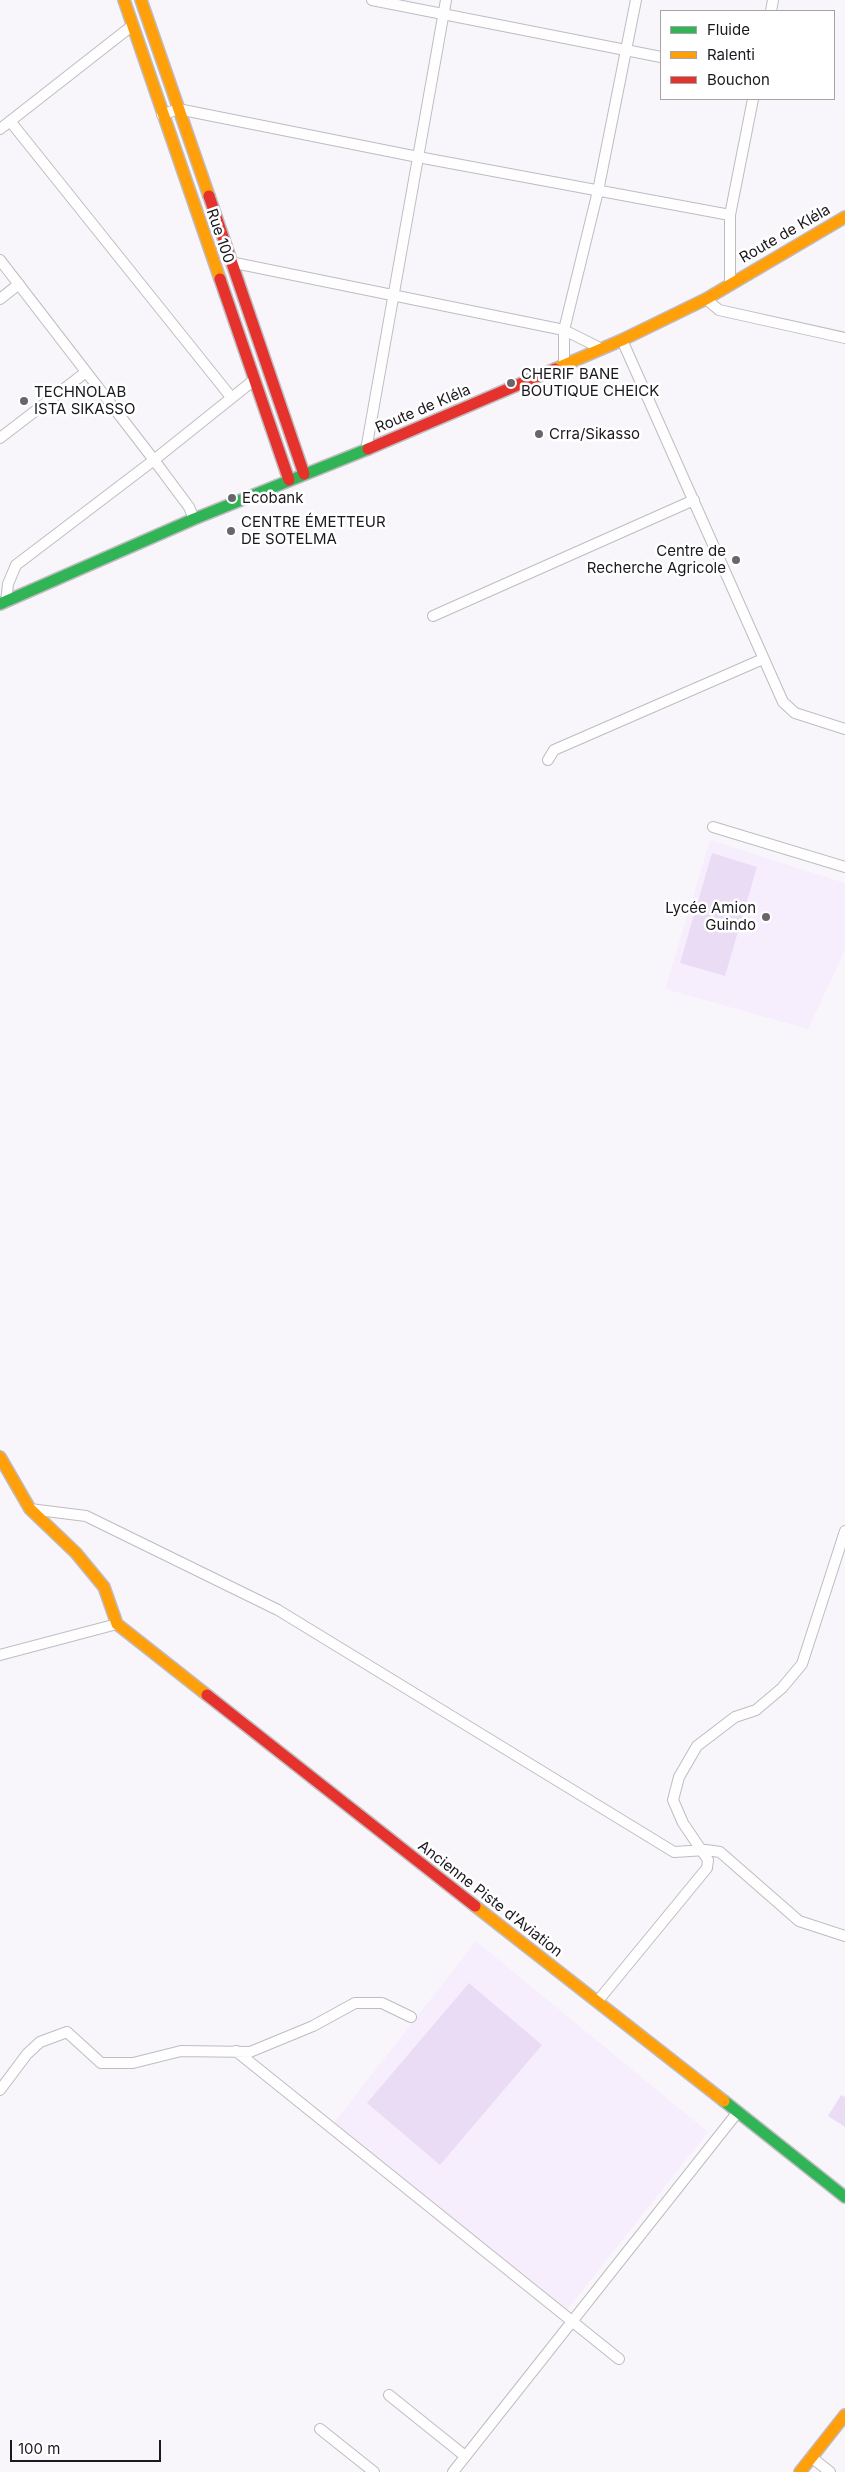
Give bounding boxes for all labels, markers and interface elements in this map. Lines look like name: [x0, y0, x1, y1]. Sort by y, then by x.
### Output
legend: [660, 10, 835, 100]
text: Fluide: [707, 20, 750, 39]
text: Ralenti: [707, 45, 755, 64]
text: Bouchon: [707, 70, 770, 89]
street label: Route de Kléla: [736, 201, 834, 267]
street label: Rue 100: [202, 206, 238, 266]
place label: CHERIF BANE BOUTIQUE CHEICK: [521, 365, 659, 400]
marker: CHERIF BANE BOUTIQUE CHEICK: [505, 377, 517, 389]
street label: Route de Kléla: [373, 381, 473, 437]
place label: TECHNOLAB ISTA SIKASSO: [34, 383, 135, 418]
marker: TECHNOLAB ISTA SIKASSO: [18, 395, 30, 407]
place label: Crra/Sikasso: [549, 425, 640, 443]
marker: Crra/Sikasso: [533, 428, 545, 440]
place label: Ecobank: [242, 489, 303, 507]
marker: Ecobank: [226, 492, 238, 504]
place label: CENTRE ÉMETTEUR DE SOTELMA: [241, 513, 386, 548]
marker: CENTRE ÉMETTEUR DE SOTELMA: [225, 525, 237, 537]
place label: Centre de Recherche Agricole: [587, 542, 726, 577]
marker: Centre de Recherche Agricole: [730, 554, 742, 566]
place label: Lycée Amion Guindo: [665, 899, 756, 934]
marker: Lycée Amion Guindo: [760, 911, 772, 923]
street label: Ancienne Piste d'Aviation: [414, 1837, 566, 1961]
scale bar: [12, 2430, 164, 2462]
text: 100 m: [18, 2439, 60, 2458]

